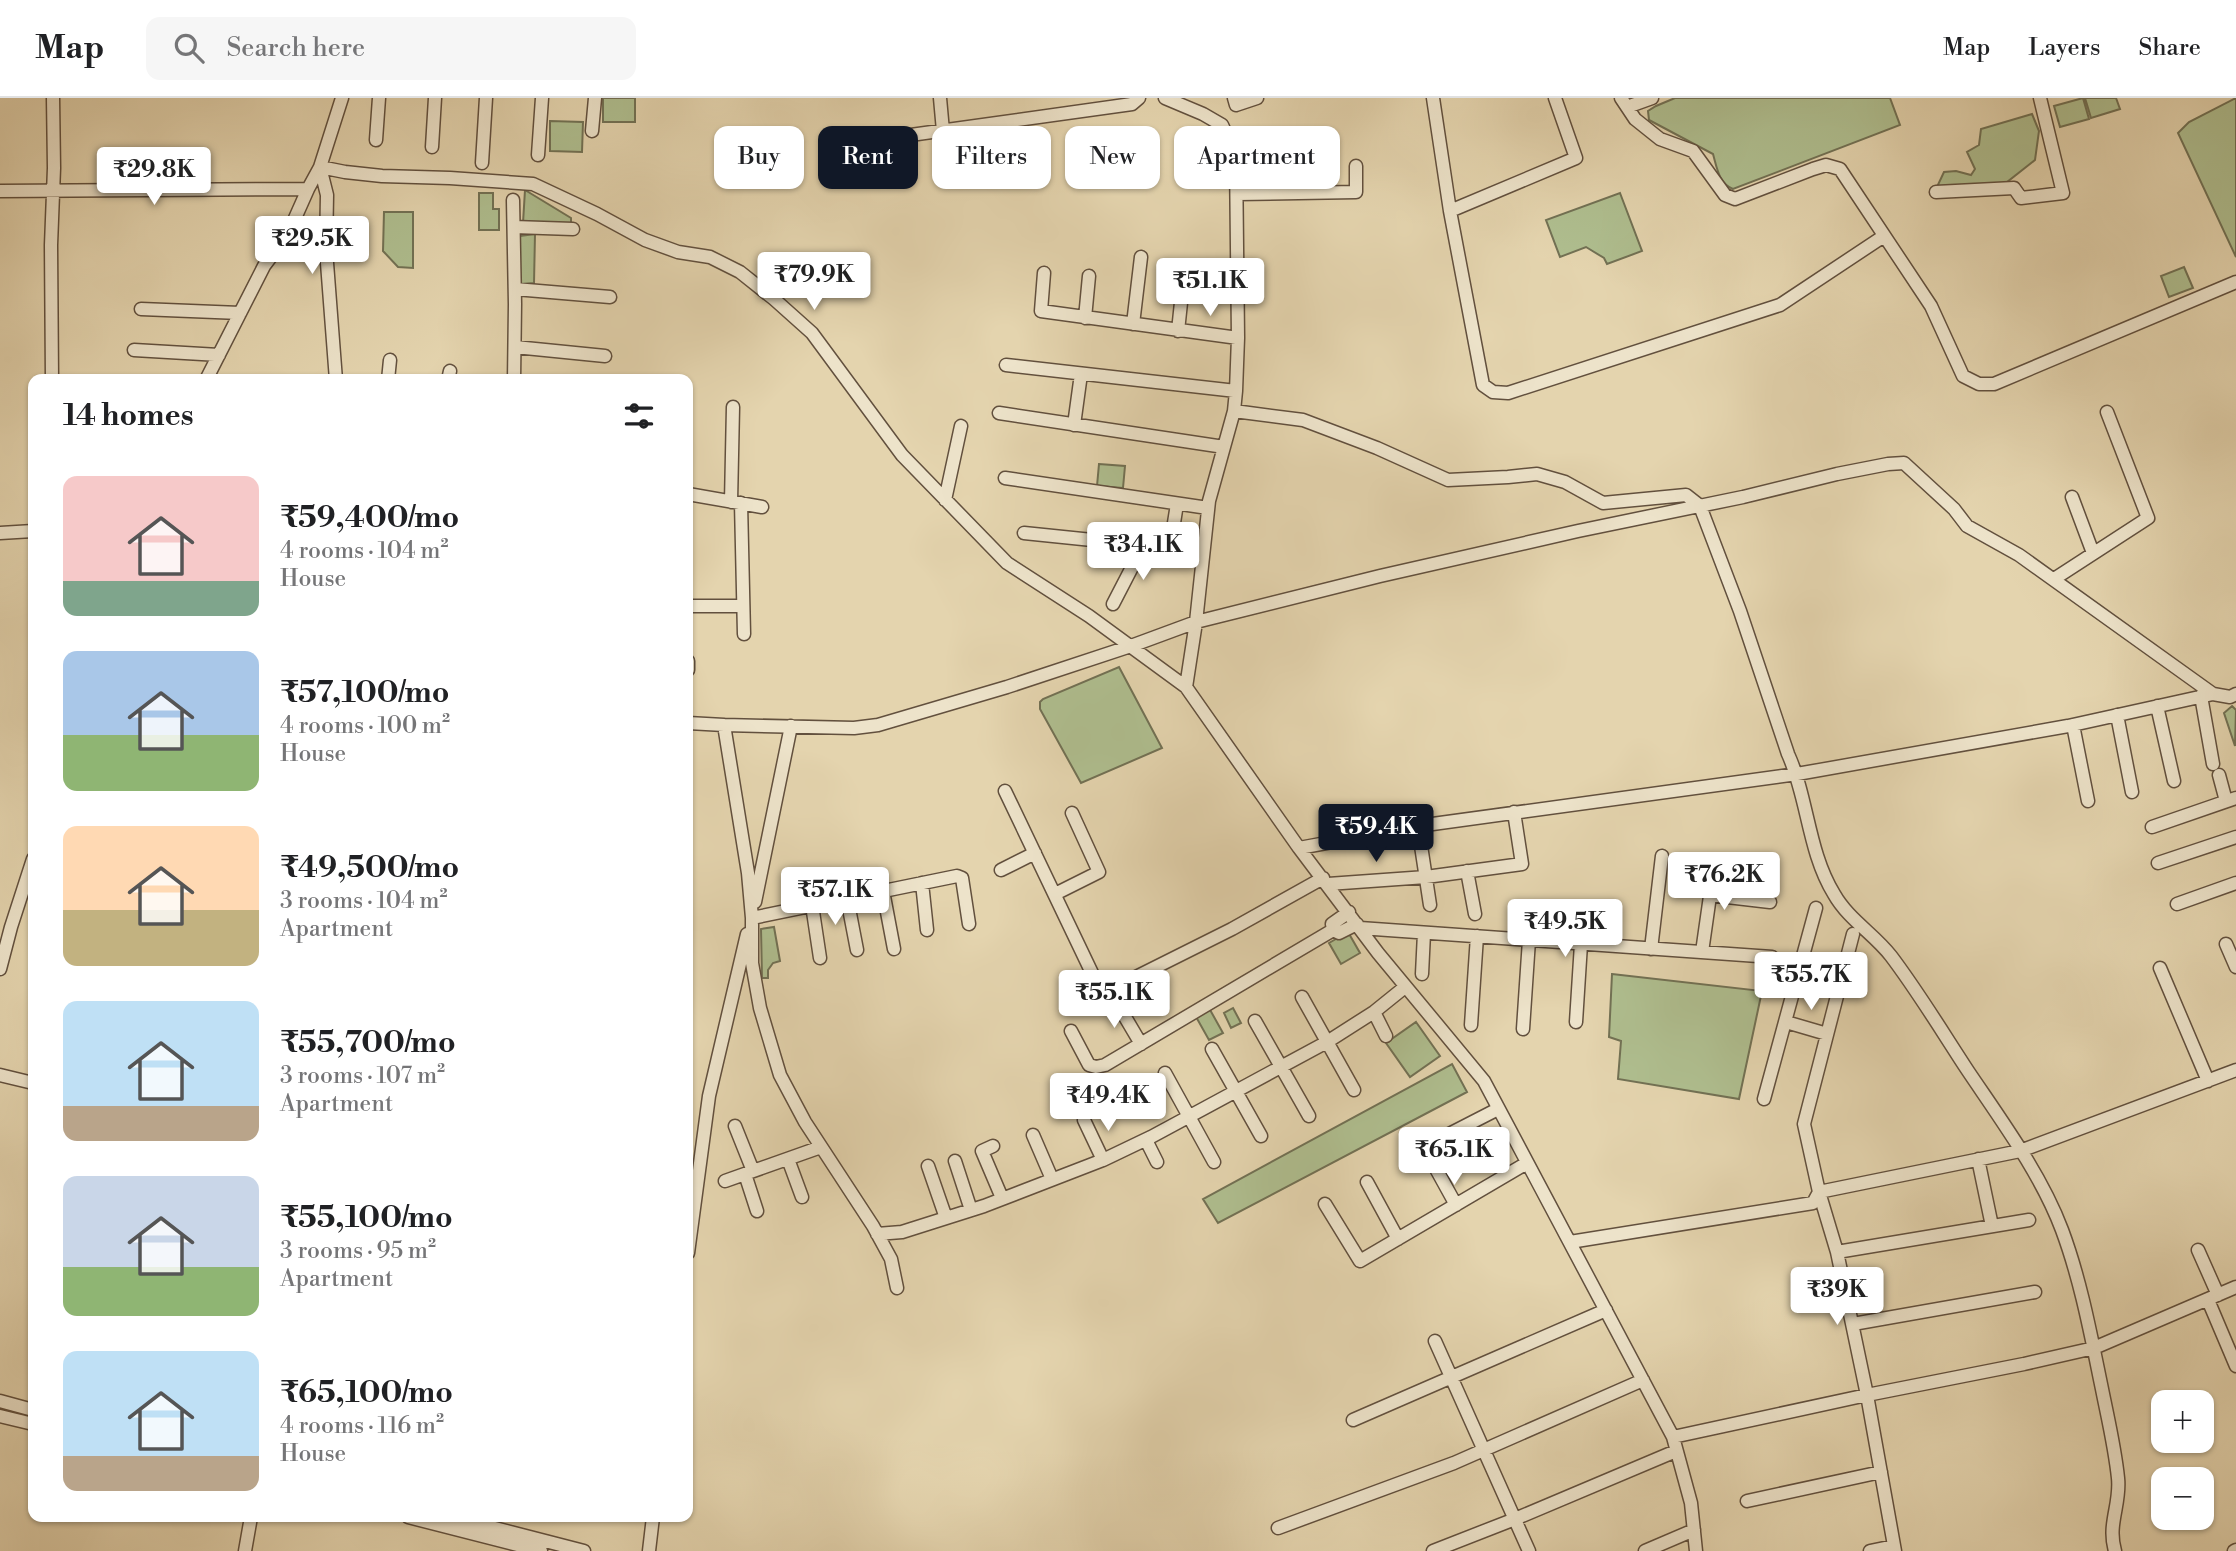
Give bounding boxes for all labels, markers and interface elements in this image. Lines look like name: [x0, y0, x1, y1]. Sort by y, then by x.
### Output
search box: [146, 17, 636, 80]
text: Map: [35, 28, 104, 69]
icon: search: [170, 29, 208, 67]
text: Search here: [226, 32, 365, 64]
text: Map: [1943, 33, 1990, 63]
text: Layers: [2028, 33, 2100, 63]
text: Share: [2138, 33, 2201, 63]
chip: Buy: [714, 126, 804, 189]
chip: Rent: [818, 126, 918, 189]
chip: Filters: [932, 126, 1051, 189]
chip: New: [1065, 126, 1160, 189]
chip: Apartment: [1174, 126, 1340, 189]
pin: ₹29.8K: [97, 148, 211, 207]
text: ₹29.8K: [113, 156, 195, 184]
pin: ₹29.5K: [255, 216, 369, 276]
text: ₹29.5K: [271, 225, 353, 253]
pin: ₹79.9K: [757, 252, 871, 312]
pin: ₹51.1K: [1153, 258, 1267, 318]
text: ₹79.9K: [773, 261, 855, 289]
text: ₹51.1K: [1172, 267, 1248, 295]
text: 14 homes: [63, 397, 194, 435]
icon: filters: [620, 397, 658, 435]
text: ₹59,400/mo: [280, 499, 459, 537]
icon: home: [119, 504, 203, 588]
pin: ₹34.1K: [1086, 522, 1200, 582]
text: ₹34.1K: [1103, 531, 1183, 559]
text: 4 rooms · 104 m²: [280, 537, 449, 565]
text: House: [280, 565, 346, 593]
text: ₹57,100/mo: [280, 674, 449, 712]
icon: home: [119, 679, 203, 763]
text: 4 rooms · 100 m²: [280, 712, 450, 740]
text: House: [280, 740, 346, 768]
pin: ₹59.4K: [1319, 804, 1433, 864]
text: ₹59.4K: [1334, 813, 1418, 841]
text: ₹49,500/mo: [280, 849, 459, 887]
pin: ₹76.2K: [1667, 852, 1781, 912]
icon: home: [119, 854, 203, 938]
text: ₹76.2K: [1684, 861, 1764, 889]
pin: ₹57.1K: [778, 868, 892, 927]
text: ₹57.1K: [797, 876, 873, 904]
text: 3 rooms · 104 m²: [280, 887, 448, 915]
pin: ₹49.5K: [1508, 900, 1622, 959]
text: ₹49.5K: [1523, 908, 1607, 936]
text: Apartment: [280, 915, 393, 943]
pin: ₹55.7K: [1754, 953, 1868, 1012]
text: ₹55.7K: [1771, 961, 1851, 989]
pin: ₹55.1K: [1057, 970, 1171, 1030]
text: ₹55.1K: [1075, 979, 1153, 1007]
text: ₹55,700/mo: [280, 1024, 456, 1062]
icon: home: [119, 1029, 203, 1113]
text: 3 rooms · 107 m²: [280, 1062, 445, 1090]
pin: ₹49.4K: [1051, 1074, 1165, 1133]
text: ₹49.4K: [1066, 1082, 1150, 1110]
text: Apartment: [280, 1090, 393, 1118]
pin: ₹65.1K: [1397, 1128, 1511, 1187]
text: ₹65.1K: [1415, 1136, 1493, 1164]
text: ₹55,100/mo: [280, 1199, 453, 1237]
icon: home: [119, 1204, 203, 1288]
text: 3 rooms · 95 m²: [280, 1237, 436, 1265]
text: Apartment: [280, 1265, 393, 1293]
pin: ₹39K: [1796, 1268, 1878, 1327]
text: ₹39K: [1807, 1276, 1867, 1304]
text: ₹65,100/mo: [280, 1374, 453, 1412]
icon: home: [119, 1379, 203, 1463]
map controls: [2151, 1390, 2214, 1530]
button: +: [2151, 1390, 2214, 1453]
text: 4 rooms · 116 m²: [280, 1412, 444, 1440]
text: House: [280, 1440, 346, 1468]
button: −: [2151, 1467, 2214, 1530]

